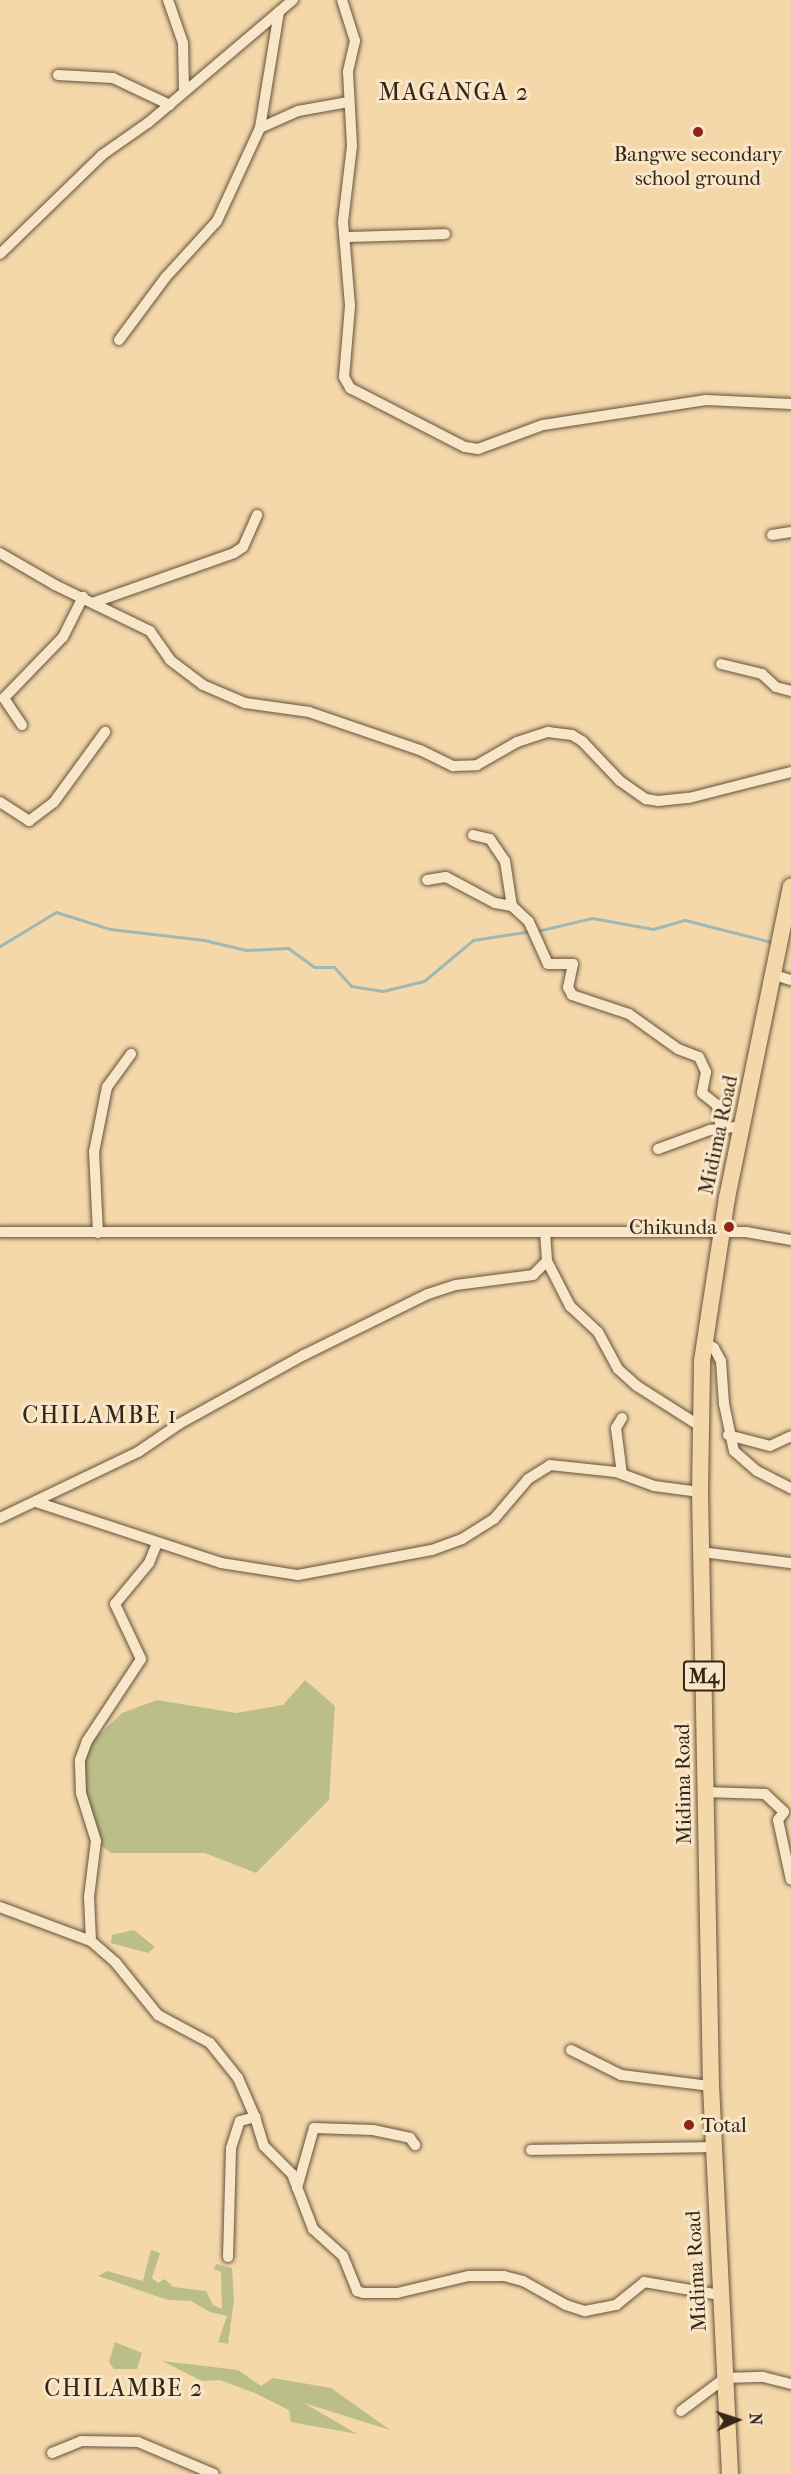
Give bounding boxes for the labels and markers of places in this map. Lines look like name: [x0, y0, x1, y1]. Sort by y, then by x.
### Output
marker: Bangwe secondary school ground: [691, 125, 705, 139]
place label: Bangwe secondary school ground: [614, 141, 782, 191]
place label: Chikunda: [629, 1214, 717, 1240]
marker: Chikunda: [722, 1220, 736, 1234]
place label: Total: [701, 2112, 747, 2138]
marker: Total: [682, 2118, 696, 2132]

